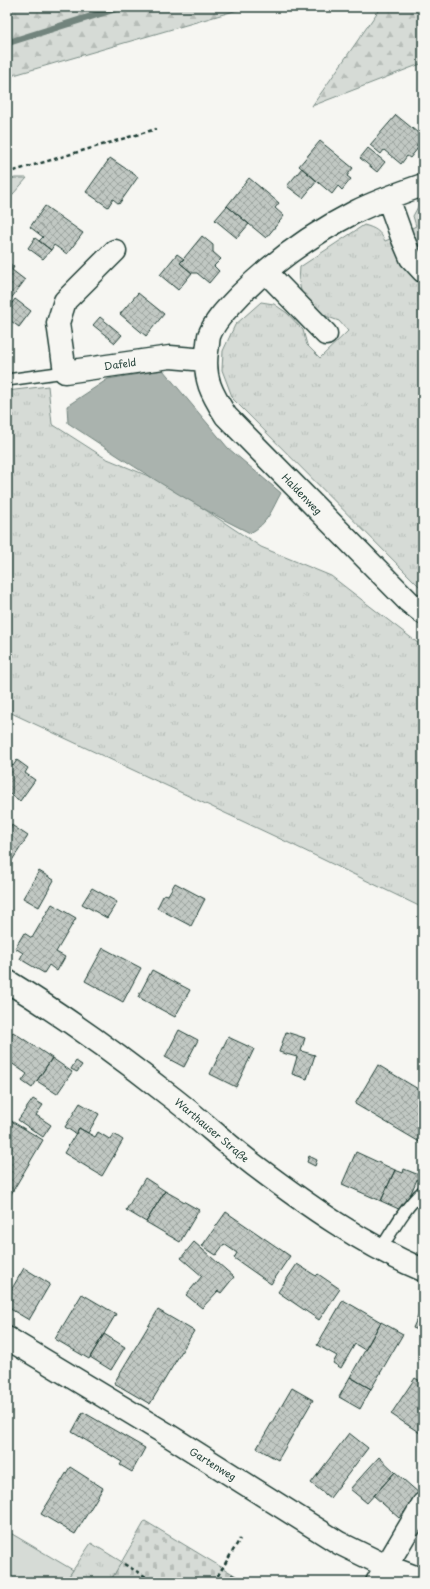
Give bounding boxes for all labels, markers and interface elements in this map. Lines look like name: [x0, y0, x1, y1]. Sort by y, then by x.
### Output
street label: Dafeld: [103, 354, 137, 373]
street label: Haldenweg: [279, 470, 326, 518]
street label: Warthauser Straße: [172, 1094, 253, 1165]
street label: Gartenweg: [187, 1443, 240, 1484]

